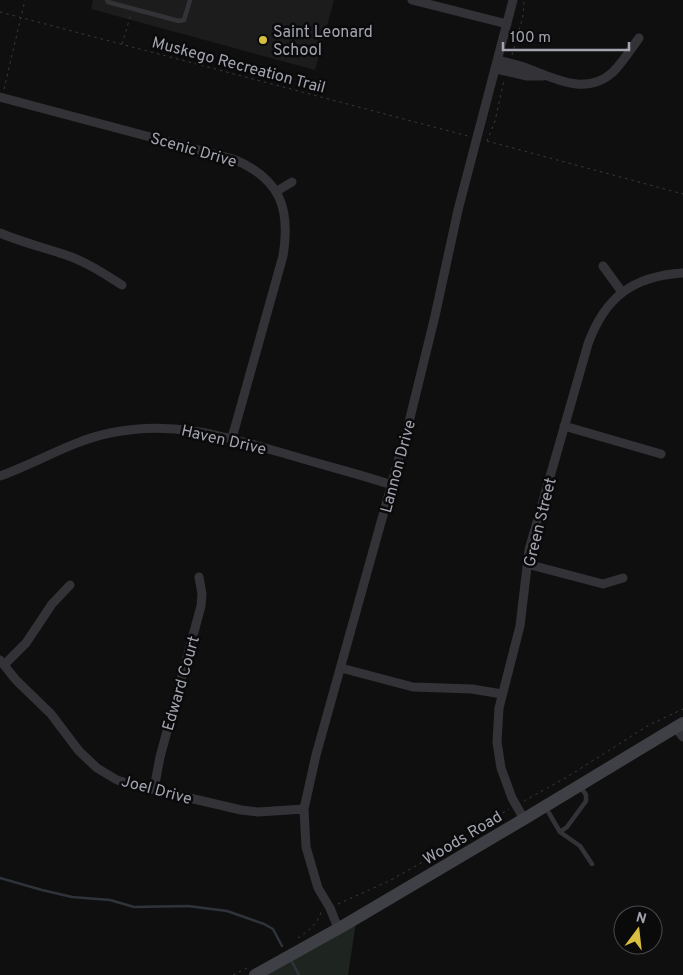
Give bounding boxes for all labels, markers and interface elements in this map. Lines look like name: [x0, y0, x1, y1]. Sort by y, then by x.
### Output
scale bar: [503, 20, 629, 52]
place label: Saint Leonard School: [273, 23, 373, 61]
text: 100 m: [510, 29, 551, 48]
street label: Muskego Recreation Trail: [150, 33, 327, 99]
marker: Saint Leonard School: [257, 34, 269, 46]
street label: Scenic Drive: [148, 129, 239, 173]
street label: Lannon Drive: [377, 418, 421, 515]
street label: Haven Drive: [179, 421, 268, 460]
street label: Green Street: [520, 476, 562, 569]
street label: Edward Court: [159, 634, 205, 733]
street label: Joel Drive: [119, 772, 194, 810]
street label: Woods Road: [420, 807, 506, 870]
north arrow: [613, 905, 663, 955]
text: N: [634, 909, 648, 928]

